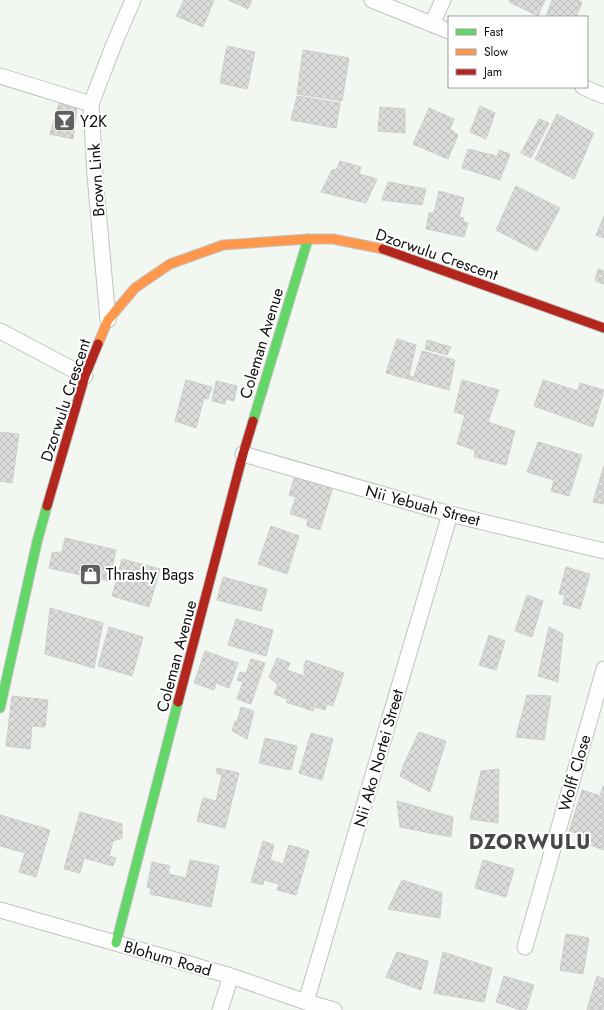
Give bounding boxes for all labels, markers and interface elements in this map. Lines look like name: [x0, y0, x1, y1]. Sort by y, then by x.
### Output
legend: [448, 16, 588, 88]
text: Fast: [484, 23, 503, 41]
text: Slow: [484, 43, 509, 61]
text: Jam: [482, 63, 502, 81]
bar icon: Y2K: [51, 108, 77, 134]
place label: Y2K: [80, 110, 107, 133]
street label: Brown Link: [82, 142, 111, 217]
street label: Dzorwulu Crescent: [373, 223, 501, 286]
street label: Coleman Avenue: [234, 285, 289, 401]
street label: Dzorwulu Crescent: [35, 336, 96, 465]
street label: Nii Yebuah Street: [363, 479, 483, 532]
shop icon: Thrashy Bags: [77, 561, 103, 587]
place label: Thrashy Bags: [106, 563, 194, 586]
street label: Coleman Avenue: [151, 598, 202, 715]
street label: Nii Ako Nortei Street: [348, 686, 409, 830]
street label: Wolff Close: [553, 732, 596, 814]
district label: DZORWULU: [469, 828, 591, 857]
street label: Blohum Road: [121, 935, 214, 982]

